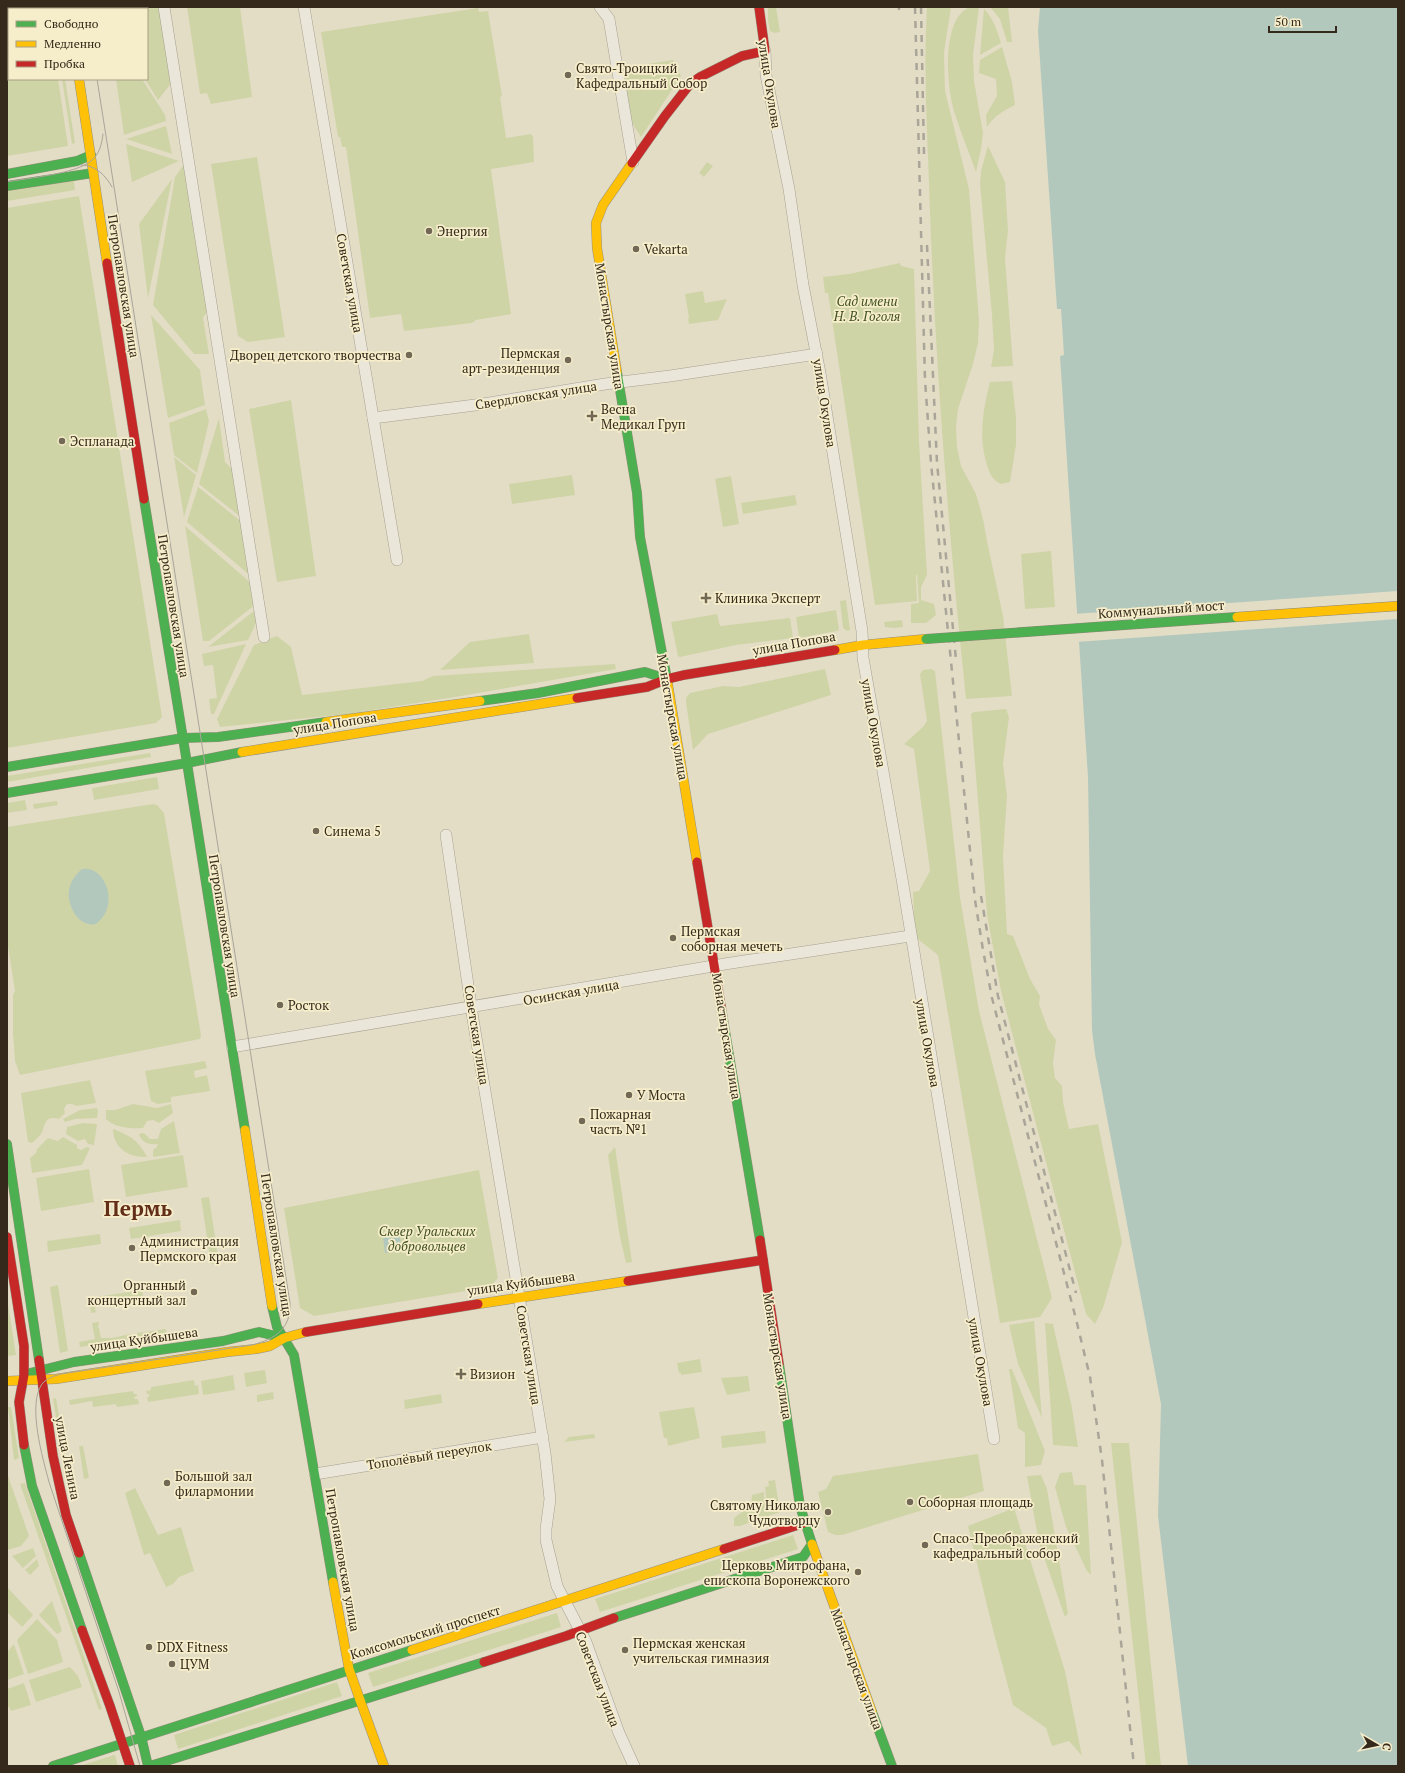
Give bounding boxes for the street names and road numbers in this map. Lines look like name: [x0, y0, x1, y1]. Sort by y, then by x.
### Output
street label: улица Окулова: [754, 37, 786, 130]
street label: Петропавловская улица: [104, 213, 144, 359]
street label: Советская улица: [332, 232, 368, 335]
street label: Монастырская улица: [591, 261, 629, 391]
street label: улица Окулова: [809, 356, 841, 449]
street label: Свердловская улица: [474, 376, 599, 414]
street label: Петропавловская улица: [154, 533, 194, 679]
street label: Коммунальный мост: [1097, 596, 1225, 622]
street label: улица Попова: [750, 627, 837, 659]
street label: Монастырская улица: [653, 652, 693, 782]
street label: улица Окулова: [857, 676, 891, 769]
street label: улица Попова: [291, 707, 378, 739]
street label: Петропавловская улица: [205, 853, 245, 999]
street label: Монастырская улица: [708, 971, 746, 1101]
street label: Осинская улица: [522, 975, 621, 1009]
street label: Советская улица: [460, 984, 494, 1087]
street label: улица Окулова: [911, 996, 945, 1089]
street label: Петропавловская улица: [257, 1172, 297, 1318]
street label: улица Куйбышева: [465, 1266, 576, 1300]
street label: Монастырская улица: [759, 1291, 797, 1421]
street label: Советская улица: [512, 1304, 546, 1407]
street label: улица Окулова: [964, 1315, 998, 1408]
street label: улица Куйбышева: [88, 1322, 199, 1356]
street label: улица Ленина: [51, 1414, 85, 1502]
street label: Тополёвый переулок: [365, 1436, 494, 1474]
street label: Петропавловская улица: [322, 1487, 365, 1633]
street label: Комсомольский проспект: [348, 1600, 503, 1663]
street label: Монастырская улица: [827, 1606, 887, 1733]
street label: Советская улица: [572, 1629, 625, 1730]

